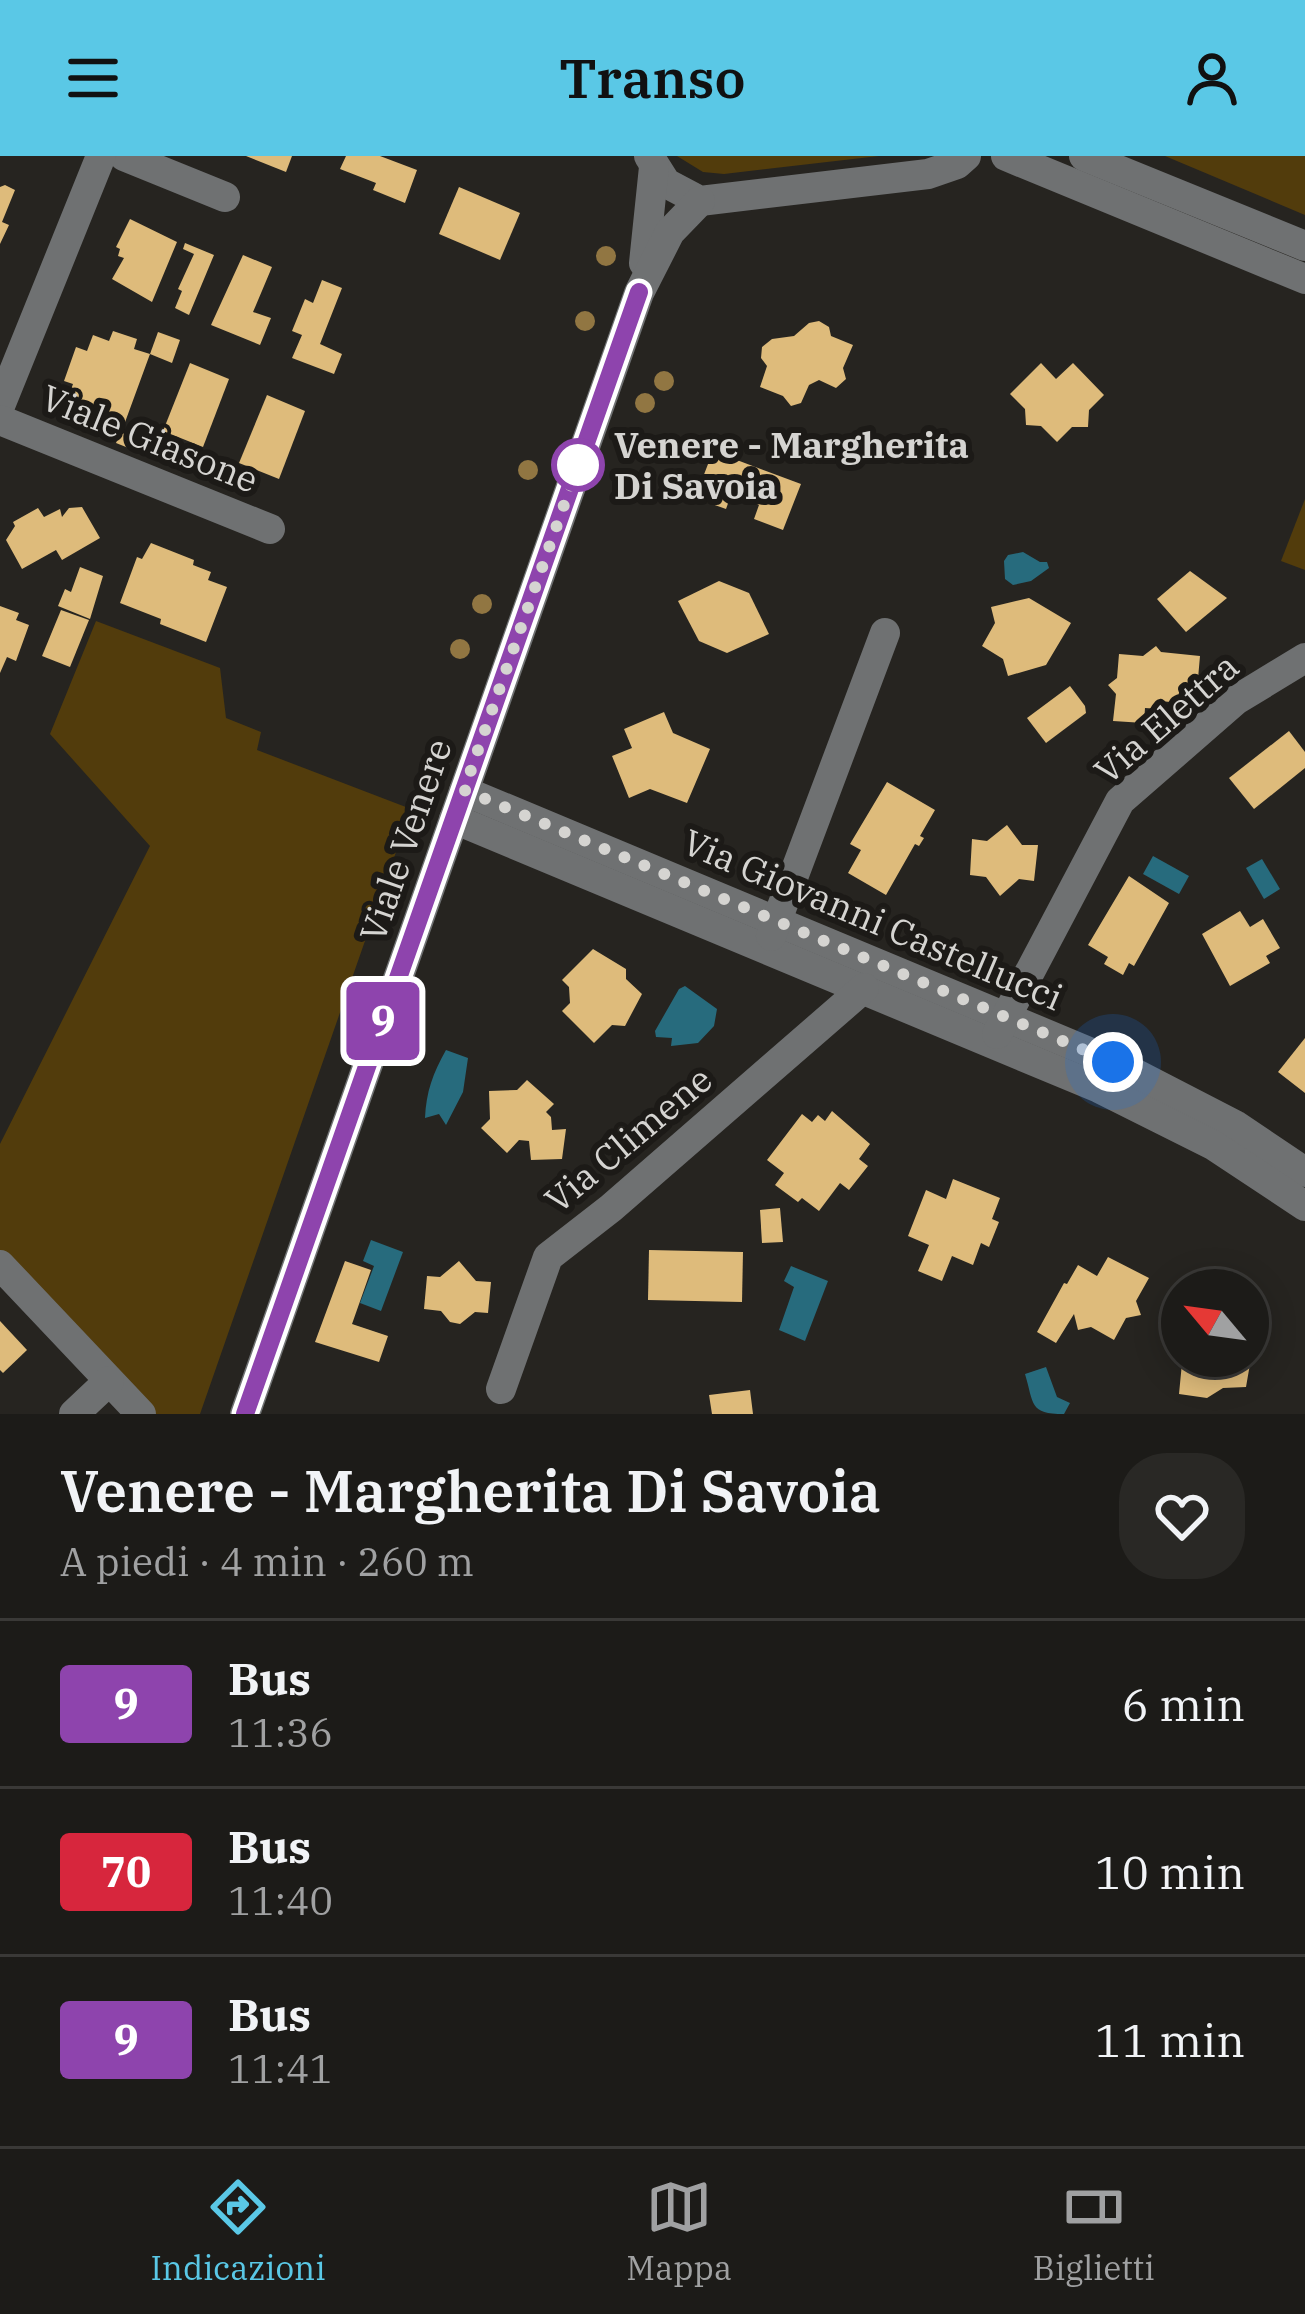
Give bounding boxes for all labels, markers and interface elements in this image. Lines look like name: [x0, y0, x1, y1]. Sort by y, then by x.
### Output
text: Transo: [559, 43, 746, 113]
icon: menu: [60, 45, 126, 111]
icon: person: [1179, 45, 1245, 111]
street label: Viale Giasone: [35, 373, 265, 503]
place label: Venere - Margherita Di Savoia: [614, 421, 969, 509]
marker: Venere - Margherita Di Savoia: [553, 440, 603, 490]
street label: Via Elettra: [1084, 642, 1248, 794]
street label: Viale Venere: [348, 732, 462, 948]
street label: Via Giovanni Castellucci: [676, 818, 1070, 1020]
line badge: 9: [344, 982, 422, 1060]
text: 9: [370, 993, 396, 1048]
your location: [1083, 1032, 1143, 1092]
street label: Via Climene: [535, 1055, 721, 1223]
north arrow: [1161, 1269, 1269, 1377]
map controls: [1161, 1269, 1269, 1377]
button: heart: [1119, 1453, 1245, 1579]
text: Venere - Margherita Di Savoia: [60, 1454, 881, 1528]
text: A piedi · 4 min · 260 m: [60, 1536, 474, 1587]
text: Bus: [228, 1649, 311, 1707]
text: 6 min: [1122, 1675, 1245, 1733]
text: 9: [113, 1676, 139, 1731]
text: 11:36: [228, 1707, 333, 1758]
text: Bus: [228, 1817, 311, 1875]
text: 10 min: [1095, 1843, 1245, 1901]
text: 70: [101, 1844, 151, 1899]
text: 11:40: [228, 1875, 333, 1926]
text: Bus: [228, 1985, 311, 2043]
text: 11 min: [1095, 2011, 1245, 2069]
text: 9: [113, 2012, 139, 2067]
text: 11:41: [228, 2043, 333, 2094]
tab: Indicazioni: [150, 2174, 326, 2289]
tab: Mappa: [626, 2174, 732, 2289]
tab: Biglietti: [1033, 2174, 1155, 2289]

